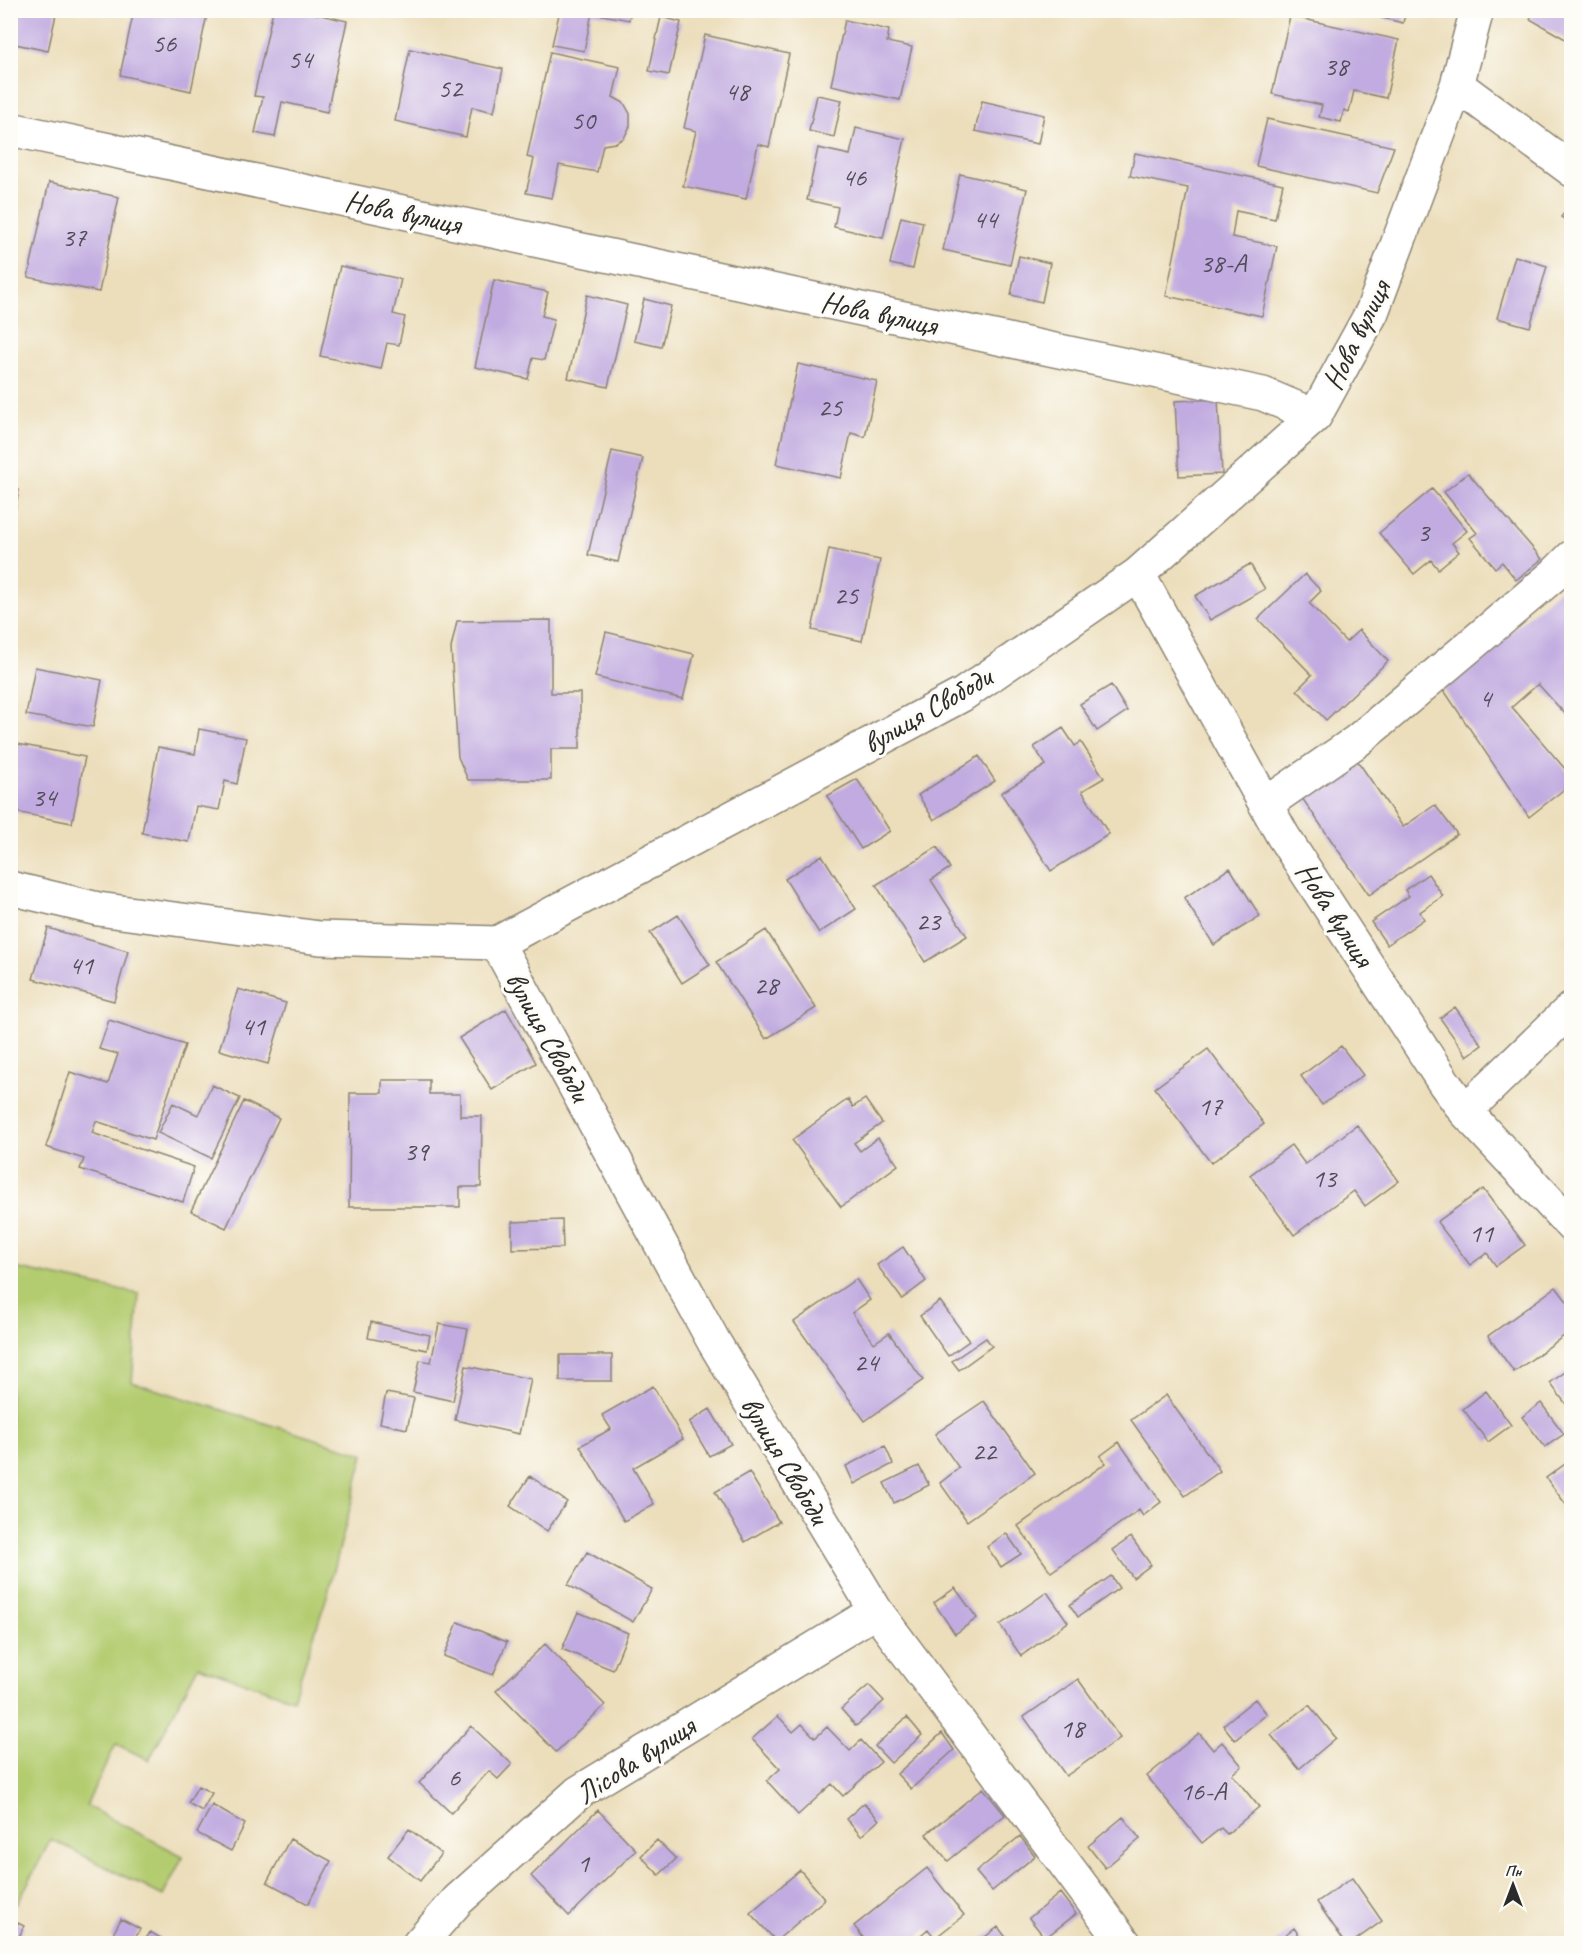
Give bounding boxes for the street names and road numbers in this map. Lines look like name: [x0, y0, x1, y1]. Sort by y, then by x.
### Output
street label: Нова вулиця: [342, 181, 467, 243]
street label: Нова вулиця: [1313, 272, 1400, 396]
street label: Нова вулиця: [818, 282, 943, 344]
street label: вулиця Свободи: [856, 657, 1000, 762]
street label: Нова вулиця: [1287, 854, 1384, 976]
street label: вулиця Свободи: [497, 964, 600, 1110]
street label: вулиця Свободи: [732, 1389, 839, 1533]
street label: Лісова вулиця: [568, 1706, 704, 1813]

